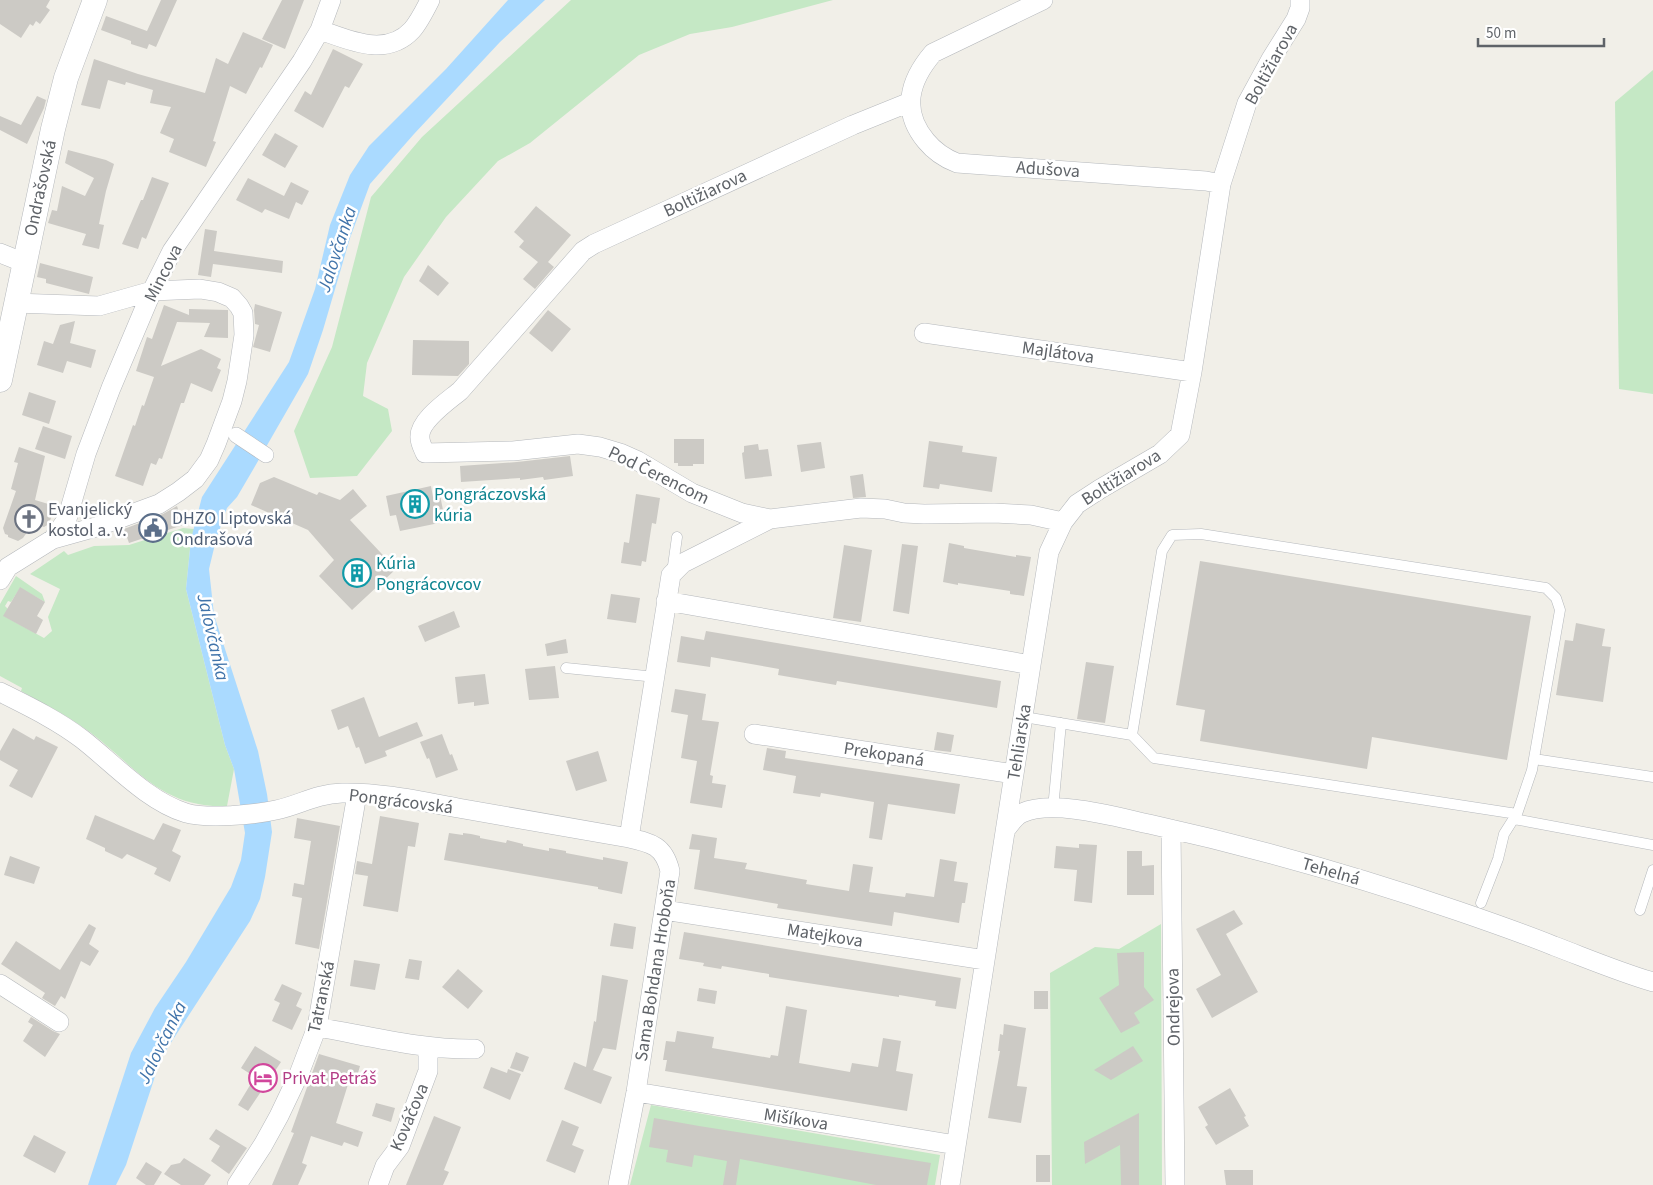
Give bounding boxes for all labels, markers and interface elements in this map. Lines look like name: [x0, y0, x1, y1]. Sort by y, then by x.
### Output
scale bar: [1478, 15, 1604, 47]
street label: Boltižiarova: [1239, 19, 1304, 109]
text: 50 m: [1486, 23, 1516, 44]
street label: Ondrašovská: [18, 138, 63, 238]
street label: Adušova: [1015, 155, 1081, 184]
street label: Boltižiarova: [659, 163, 751, 224]
water label: Jalovčanka: [311, 203, 364, 297]
street label: Mincova: [138, 240, 189, 307]
street label: Majlátova: [1020, 335, 1096, 370]
street label: Pod Čerencom: [604, 440, 714, 511]
street label: Boltižiarova: [1077, 443, 1166, 512]
place label: Pongráczovská kúria: [434, 482, 546, 528]
building icon: Pongráczovská kúria: [400, 489, 430, 519]
place label: Evanjelický kostol a. v.: [48, 497, 133, 543]
church icon: Evanjelický kostol a. v.: [14, 504, 44, 534]
place label: DHZO Liptovská Ondrašová: [172, 506, 292, 552]
public building icon: DHZO Liptovská Ondrašová: [138, 513, 168, 543]
place label: Kúria Pongrácovcov: [376, 551, 482, 597]
building icon: Kúria Pongrácovcov: [342, 558, 372, 588]
water label: Jalovčanka: [189, 590, 236, 684]
street label: Tehliarska: [1001, 702, 1038, 782]
street label: Prekopaná: [842, 736, 926, 773]
street label: Pongrácovská: [348, 783, 454, 820]
street label: Tehelná: [1299, 851, 1363, 892]
street label: Sama Bohdana Hroboňa: [629, 877, 682, 1063]
street label: Matejkova: [785, 917, 865, 954]
street label: Tatranská: [302, 959, 341, 1036]
street label: Ondrejova: [1160, 968, 1187, 1046]
water label: Jalovčanka: [130, 997, 194, 1089]
hotel icon: Privat Petráš: [248, 1063, 278, 1093]
place label: Privat Petráš: [282, 1066, 376, 1091]
street label: Kováčova: [384, 1079, 435, 1155]
street label: Mišíkova: [762, 1102, 830, 1137]

